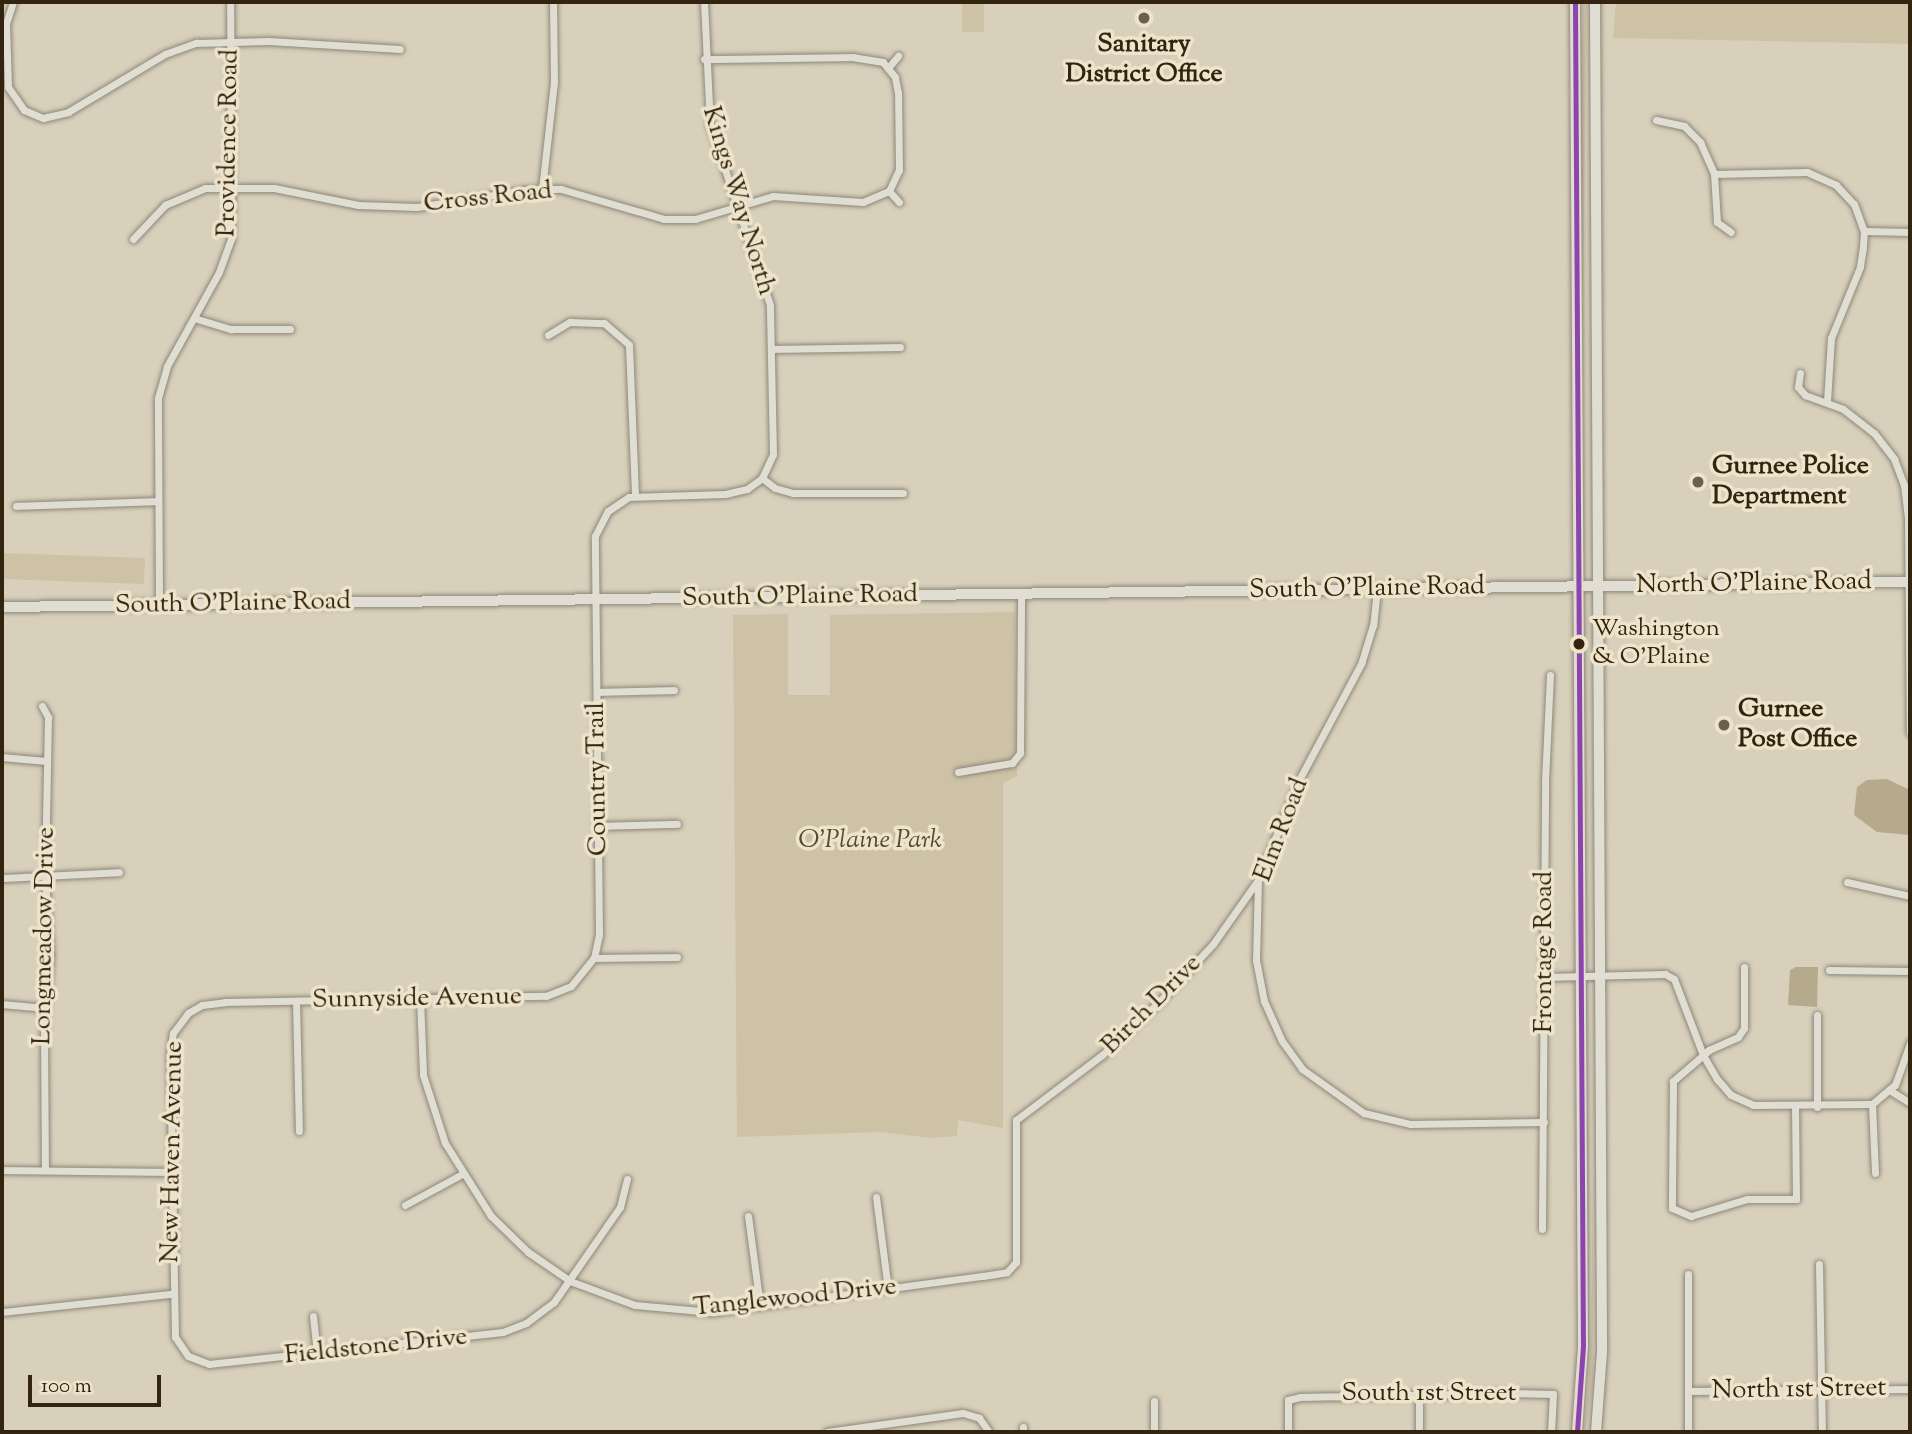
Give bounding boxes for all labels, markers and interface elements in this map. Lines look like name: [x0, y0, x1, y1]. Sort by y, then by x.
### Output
marker: Sanitary District Office: [1136, 10, 1152, 26]
place label: Sanitary District Office: [1065, 29, 1223, 90]
street label: Providence Road: [212, 49, 246, 237]
street label: Kings Way North: [694, 103, 782, 299]
street label: Cross Road: [422, 176, 554, 220]
place label: Gurnee Police Department: [1712, 451, 1869, 512]
marker: Gurnee Police Department: [1690, 474, 1706, 490]
street label: North O'Plaine Road: [1636, 566, 1872, 602]
street label: South O'Plaine Road: [1249, 571, 1485, 607]
street label: South O'Plaine Road: [682, 579, 918, 615]
street label: South O'Plaine Road: [115, 586, 351, 622]
place label: Washington & O'Plaine: [1592, 616, 1720, 672]
marker: Washington & O'Plaine: [1572, 637, 1586, 651]
place label: Gurnee Post Office: [1738, 694, 1857, 756]
street label: Country Trail: [581, 702, 615, 856]
marker: Gurnee Post Office: [1716, 717, 1732, 733]
street label: Elm Road: [1248, 774, 1316, 886]
park label: O'Plaine Park: [798, 825, 942, 857]
street label: Longmeadow Drive: [27, 827, 63, 1045]
street label: Frontage Road: [1529, 871, 1561, 1033]
street label: Birch Drive: [1096, 949, 1208, 1061]
street label: Sunnyside Avenue: [312, 982, 522, 1016]
street label: New Haven Avenue: [155, 1041, 191, 1263]
street label: Tanglewood Drive: [692, 1272, 898, 1324]
street label: Fieldstone Drive: [283, 1322, 469, 1372]
scale bar: [32, 1360, 164, 1404]
text: 100 m: [41, 1372, 92, 1402]
street label: North 1st Street: [1711, 1373, 1887, 1407]
street label: South 1st Street: [1341, 1378, 1517, 1410]

